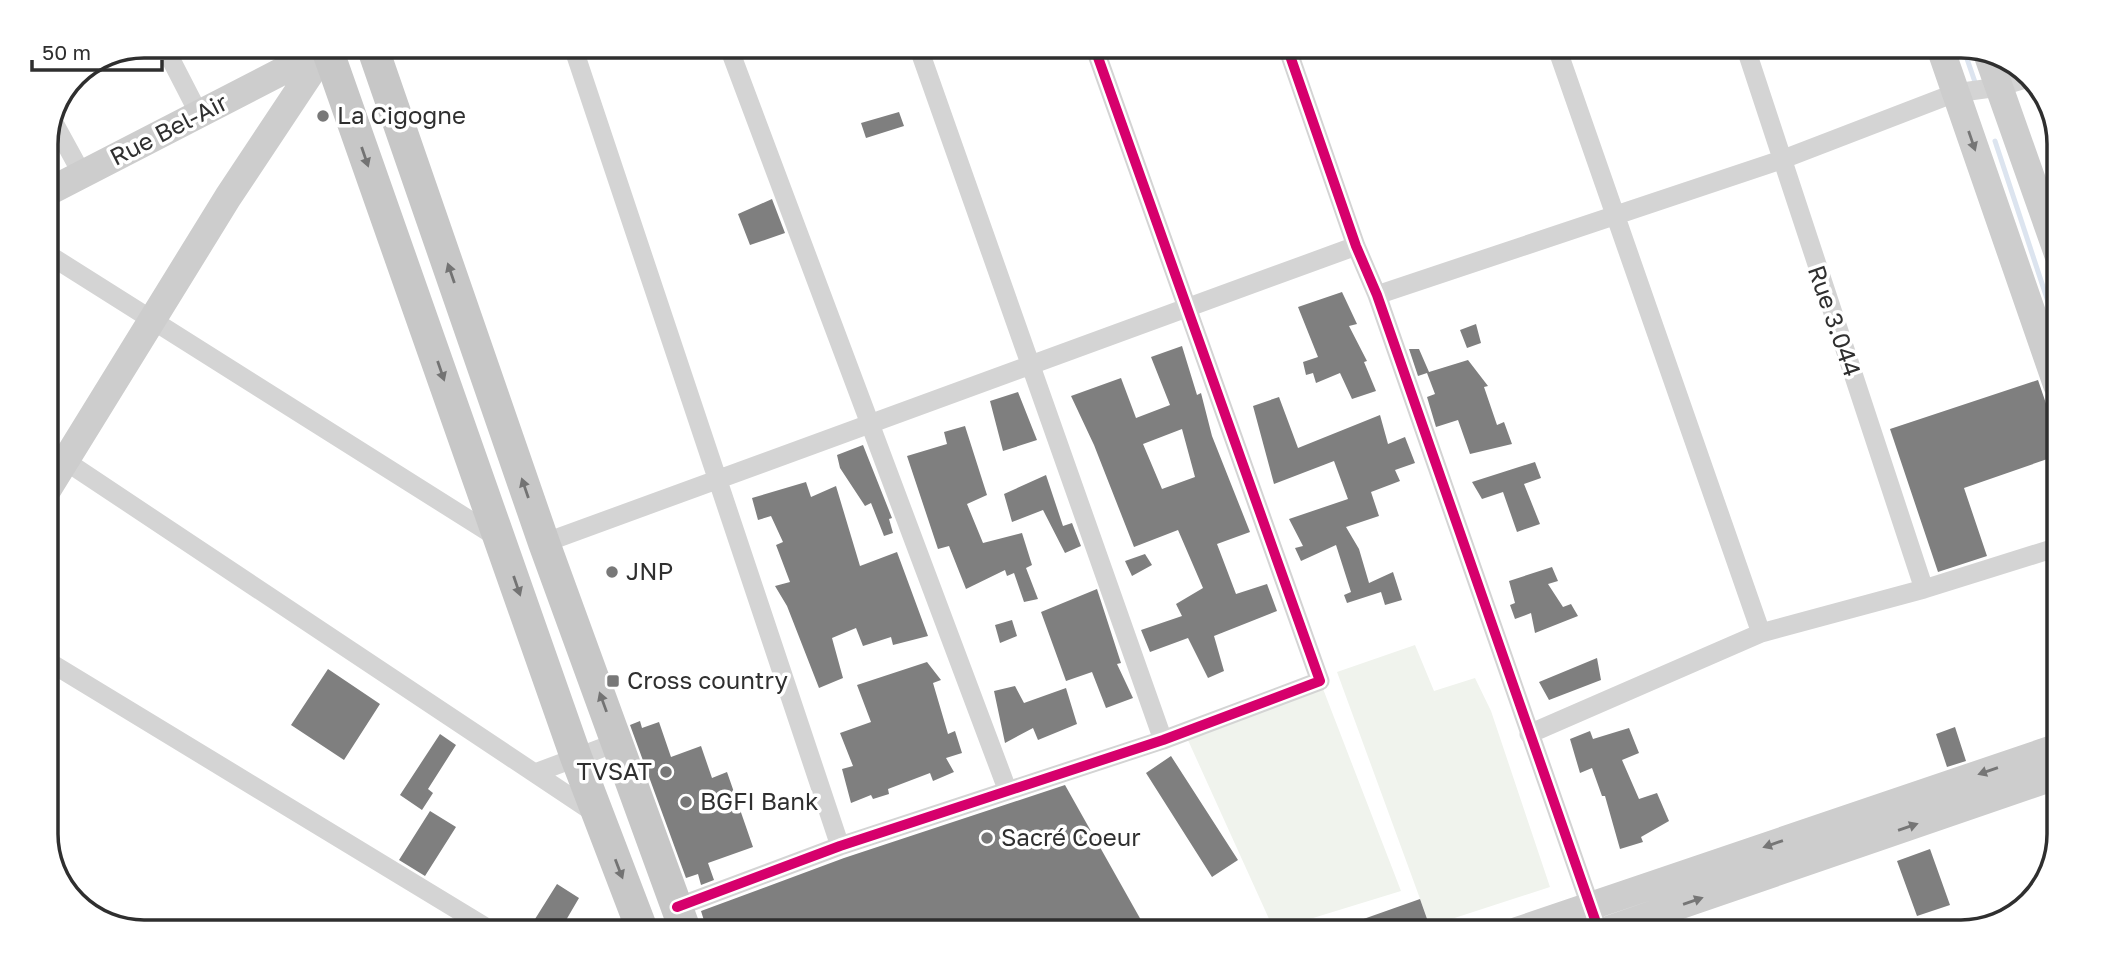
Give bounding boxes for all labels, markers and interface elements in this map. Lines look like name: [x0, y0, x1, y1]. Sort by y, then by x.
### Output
scale bar: [32, 28, 161, 72]
text: 50 m: [42, 39, 91, 65]
street label: Rue Bel-Air: [105, 87, 232, 171]
place label: La Cigogne: [337, 100, 466, 129]
marker: La Cigogne: [315, 108, 331, 124]
one-way arrow: [1967, 130, 1978, 151]
one-way arrow: [360, 146, 371, 167]
street label: Rue 3.044: [1803, 261, 1868, 380]
one-way arrow: [445, 262, 456, 283]
one-way arrow: [436, 361, 447, 382]
one-way arrow: [519, 477, 530, 498]
place label: JNP: [626, 556, 673, 585]
marker: JNP: [604, 564, 620, 580]
one-way arrow: [512, 576, 523, 597]
place label: Cross country: [627, 665, 788, 694]
marker: Cross country: [605, 673, 621, 689]
one-way arrow: [597, 691, 608, 712]
place label: TVSAT: [577, 756, 652, 785]
marker: TVSAT: [658, 764, 674, 780]
one-way arrow: [1978, 766, 1999, 777]
place label: BGFI Bank: [700, 786, 819, 815]
marker: BGFI Bank: [678, 794, 694, 810]
one-way arrow: [1897, 821, 1918, 832]
place label: Sacré Coeur: [1001, 822, 1141, 851]
marker: Sacré Coeur: [979, 830, 995, 846]
one-way arrow: [1762, 839, 1783, 850]
one-way arrow: [614, 859, 625, 880]
one-way arrow: [1682, 895, 1703, 906]

